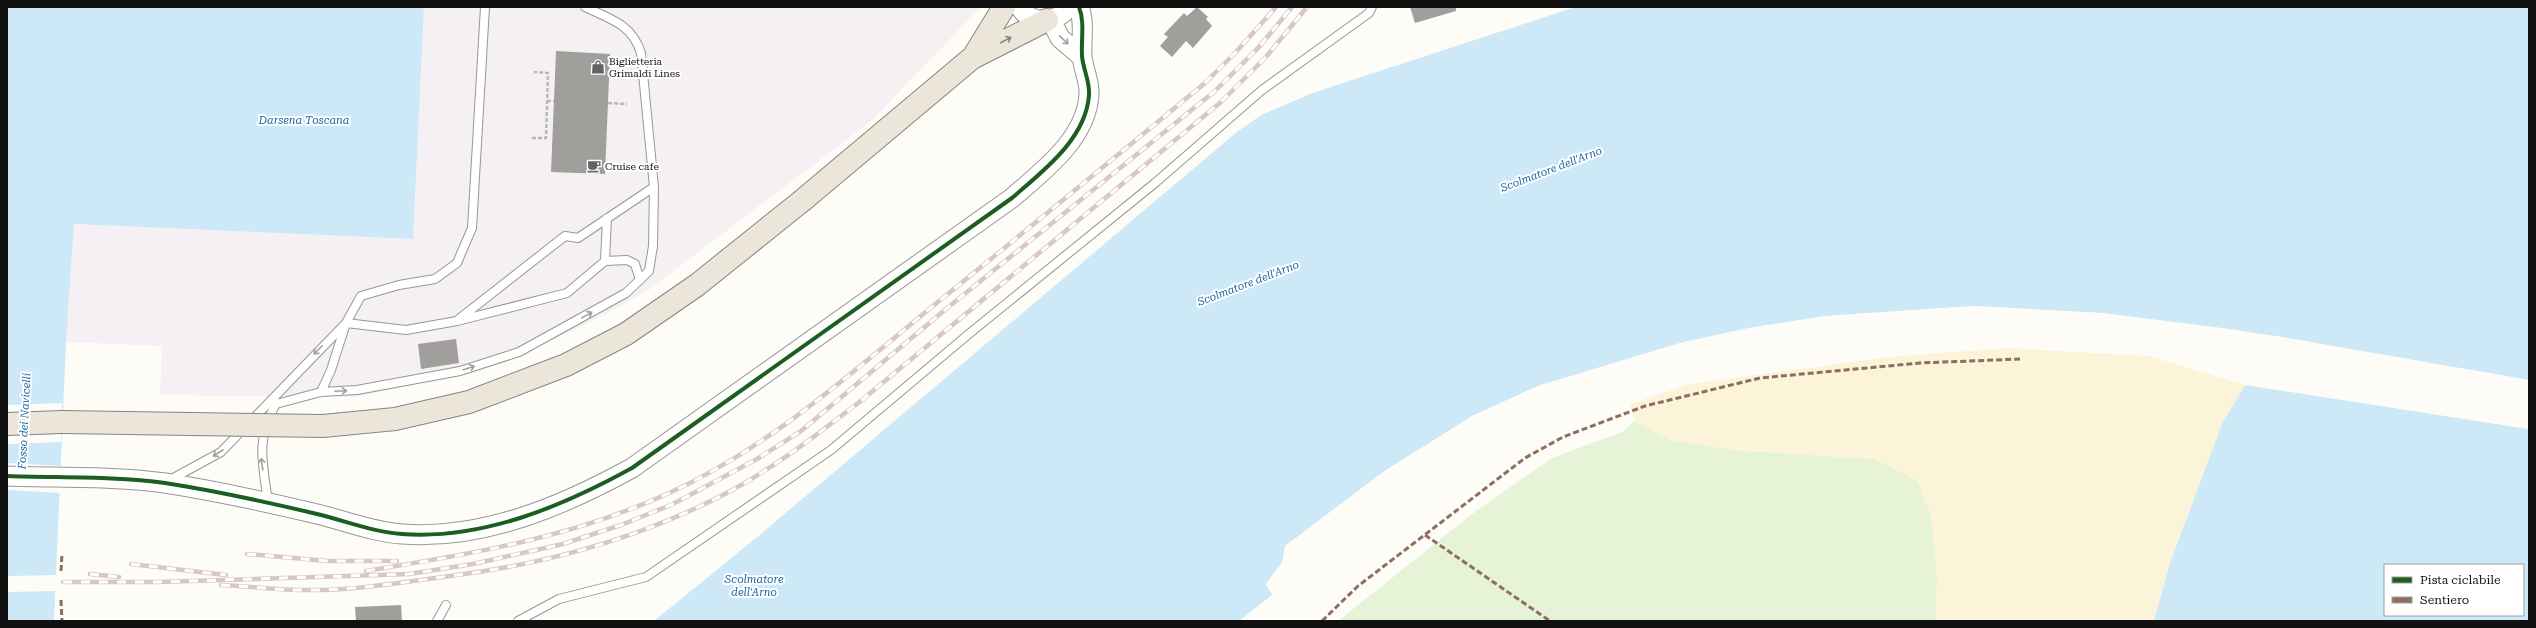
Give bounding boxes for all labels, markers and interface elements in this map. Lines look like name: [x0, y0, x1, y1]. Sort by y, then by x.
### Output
one-way arrow: [1000, 35, 1012, 43]
one-way arrow: [1059, 36, 1069, 45]
place label: Biglietteria Grimaldi Lines: [609, 56, 680, 79]
shop icon: Biglietteria Grimaldi Lines: [590, 59, 606, 75]
water label: Darsena Toscana: [258, 114, 350, 127]
water label: Scolmatore dell'Arno: [1498, 144, 1604, 195]
cafe icon: Cruise cafe: [586, 158, 602, 174]
place label: Cruise cafe: [605, 161, 659, 172]
water label: Scolmatore dell'Arno: [1195, 258, 1301, 309]
one-way arrow: [581, 310, 593, 318]
one-way arrow: [313, 345, 323, 355]
one-way arrow: [463, 364, 475, 372]
water label: Fosso dei Navicelli: [15, 372, 34, 471]
one-way arrow: [334, 387, 347, 394]
one-way arrow: [213, 449, 224, 457]
one-way arrow: [258, 458, 266, 471]
legend: [2384, 564, 2524, 616]
water label: Scolmatore dell'Arno: [723, 573, 784, 599]
text: Pista ciclabile: [2420, 573, 2501, 587]
text: Sentiero: [2420, 593, 2469, 607]

